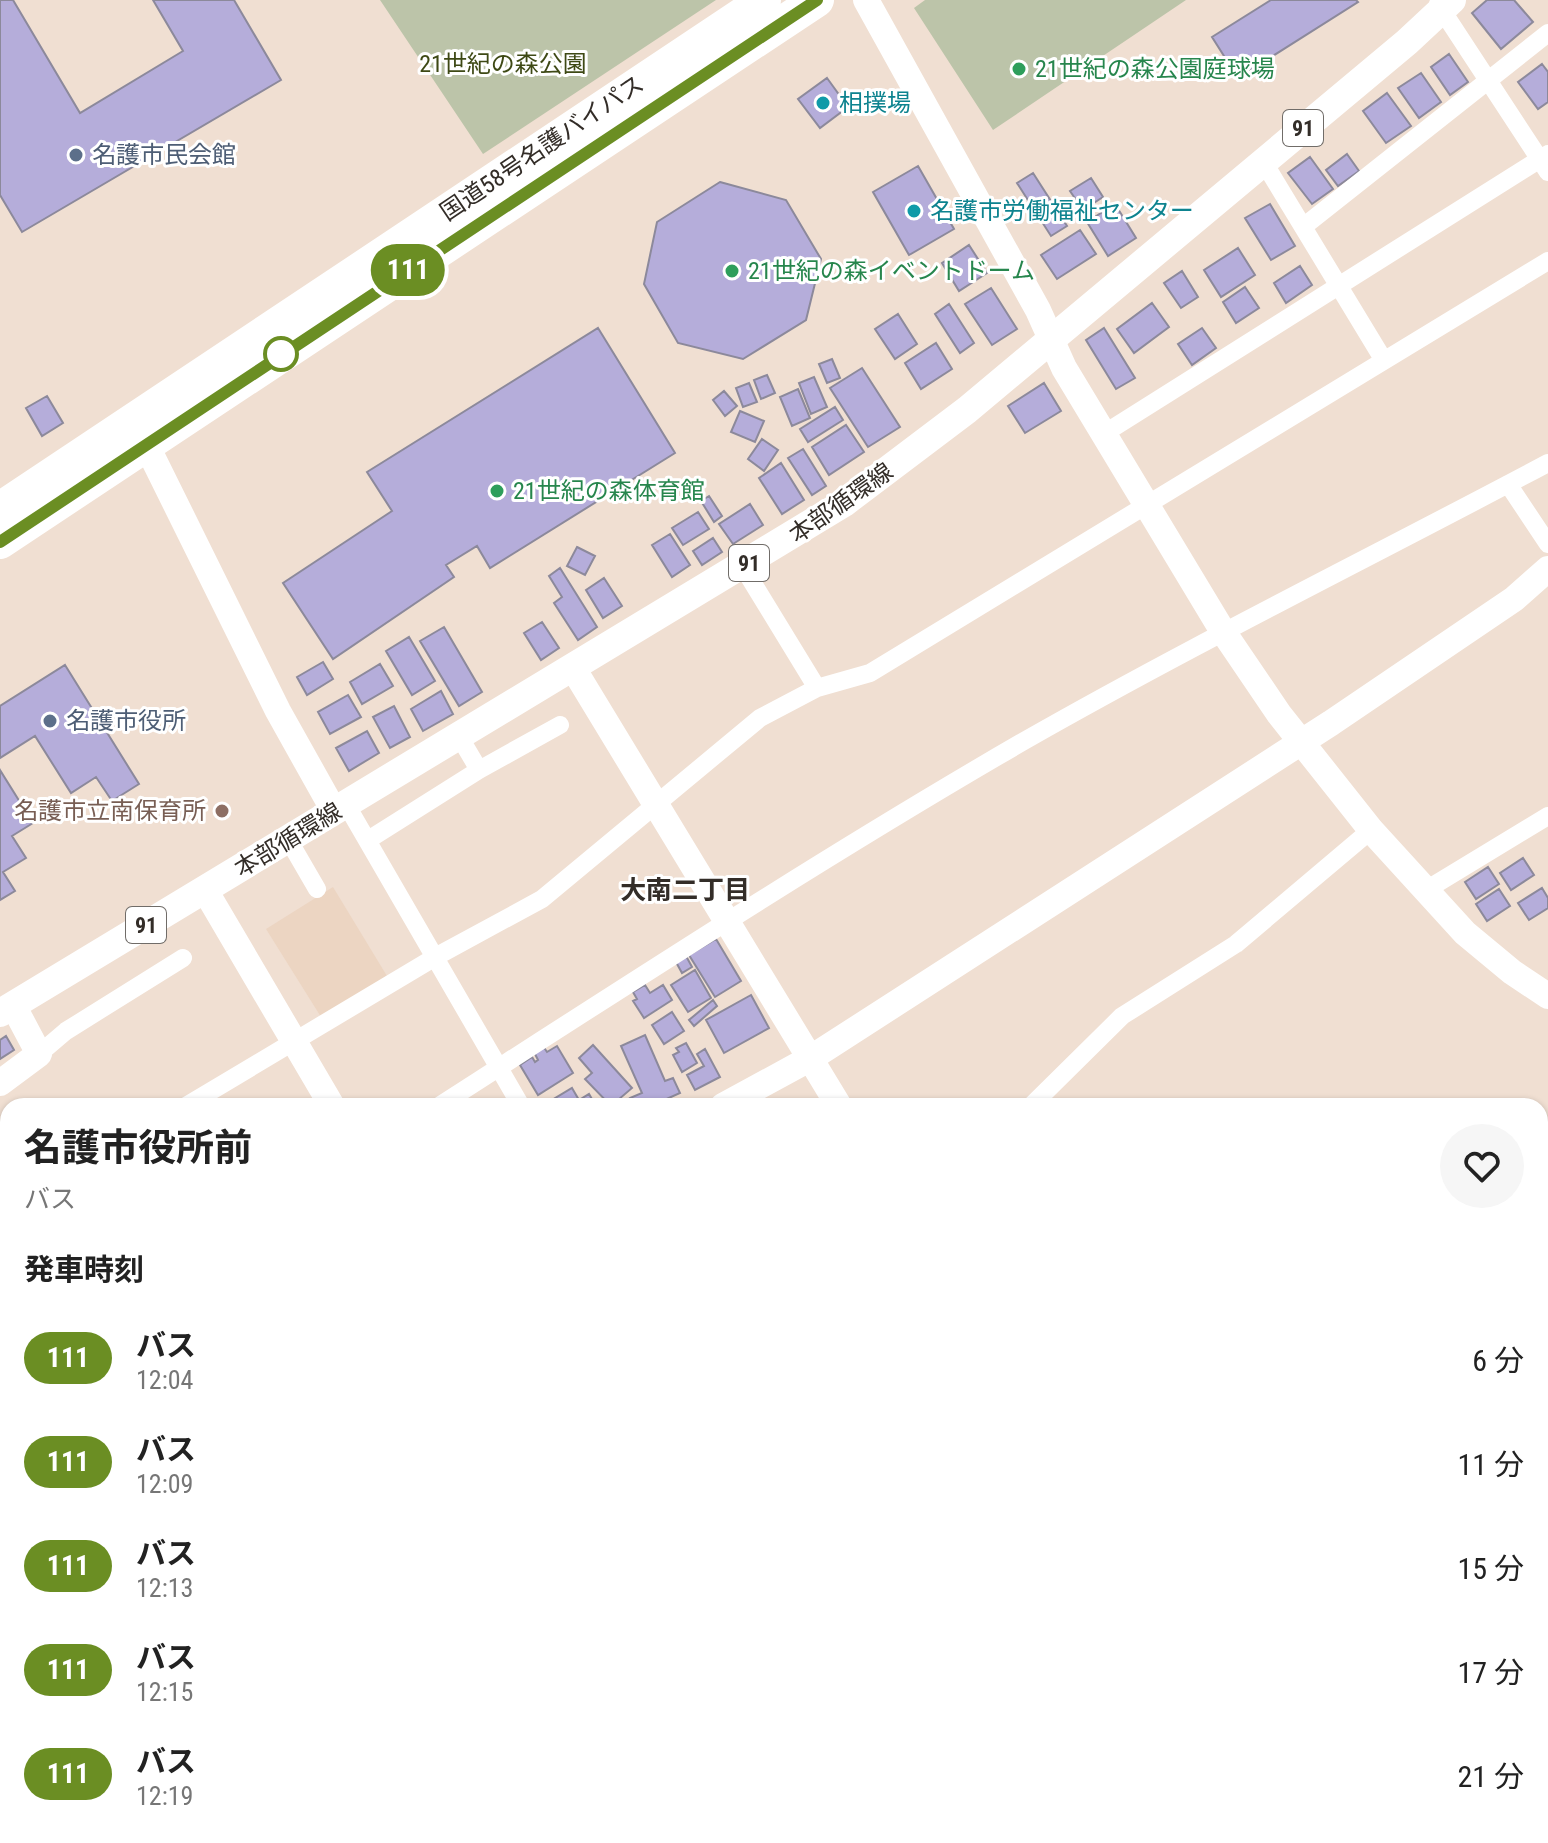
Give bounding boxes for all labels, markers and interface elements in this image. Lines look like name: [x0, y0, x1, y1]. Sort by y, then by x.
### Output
park label: 21世紀の森公園: [419, 50, 587, 78]
place label: 21世紀の森公園庭球場: [1035, 55, 1275, 83]
marker: 21世紀の森公園庭球場: [1010, 60, 1028, 78]
street label: 国道58号名護バイパス: [435, 70, 649, 226]
place label: 相撲場: [839, 89, 911, 117]
marker: 相撲場: [814, 94, 832, 112]
road number: 91: [1283, 110, 1323, 146]
place label: 名護市民会館: [92, 141, 236, 169]
marker: 名護市民会館: [67, 146, 85, 164]
place label: 名護市労働福祉センター: [930, 197, 1194, 225]
marker: 名護市労働福祉センター: [905, 202, 923, 220]
line badge: 111: [362, 244, 454, 296]
text: 111: [387, 253, 429, 286]
place label: 21世紀の森イベントドーム: [748, 257, 1035, 285]
marker: 21世紀の森イベントドーム: [723, 262, 741, 280]
unlabelled marker: [264, 337, 298, 371]
street label: 本部循環線: [784, 457, 898, 549]
place label: 21世紀の森体育館: [513, 477, 705, 505]
marker: 21世紀の森体育館: [488, 482, 506, 500]
road number: 91: [729, 545, 769, 581]
place label: 名護市役所: [66, 707, 186, 735]
marker: 名護市役所: [41, 712, 59, 730]
place label: 名護市立南保育所: [14, 797, 206, 825]
street label: 本部循環線: [229, 797, 347, 883]
marker: 名護市立南保育所: [213, 802, 231, 820]
district label: 大南二丁目: [620, 875, 750, 905]
road number: 91: [126, 907, 166, 943]
button: heart: [1440, 1124, 1524, 1208]
text: 名護市役所前: [24, 1126, 252, 1170]
text: バス: [24, 1184, 76, 1214]
text: 発車時刻: [24, 1252, 144, 1287]
text: バス: [136, 1328, 196, 1363]
text: 111: [47, 1341, 89, 1374]
text: 6 分: [1472, 1343, 1524, 1378]
text: 12:04: [136, 1365, 193, 1395]
text: バス: [136, 1432, 196, 1467]
text: 111: [47, 1445, 89, 1478]
text: 11 分: [1457, 1447, 1524, 1482]
text: 12:09: [136, 1469, 193, 1499]
text: バス: [136, 1536, 196, 1571]
text: 111: [47, 1549, 89, 1582]
text: 15 分: [1457, 1551, 1524, 1586]
text: 12:13: [136, 1573, 193, 1603]
text: バス: [136, 1640, 196, 1675]
text: 111: [47, 1653, 89, 1686]
text: 17 分: [1457, 1655, 1524, 1690]
text: 12:15: [136, 1677, 193, 1707]
text: バス: [136, 1744, 196, 1779]
text: 111: [47, 1757, 89, 1790]
text: 21 分: [1457, 1759, 1524, 1794]
text: 12:19: [136, 1781, 193, 1811]

